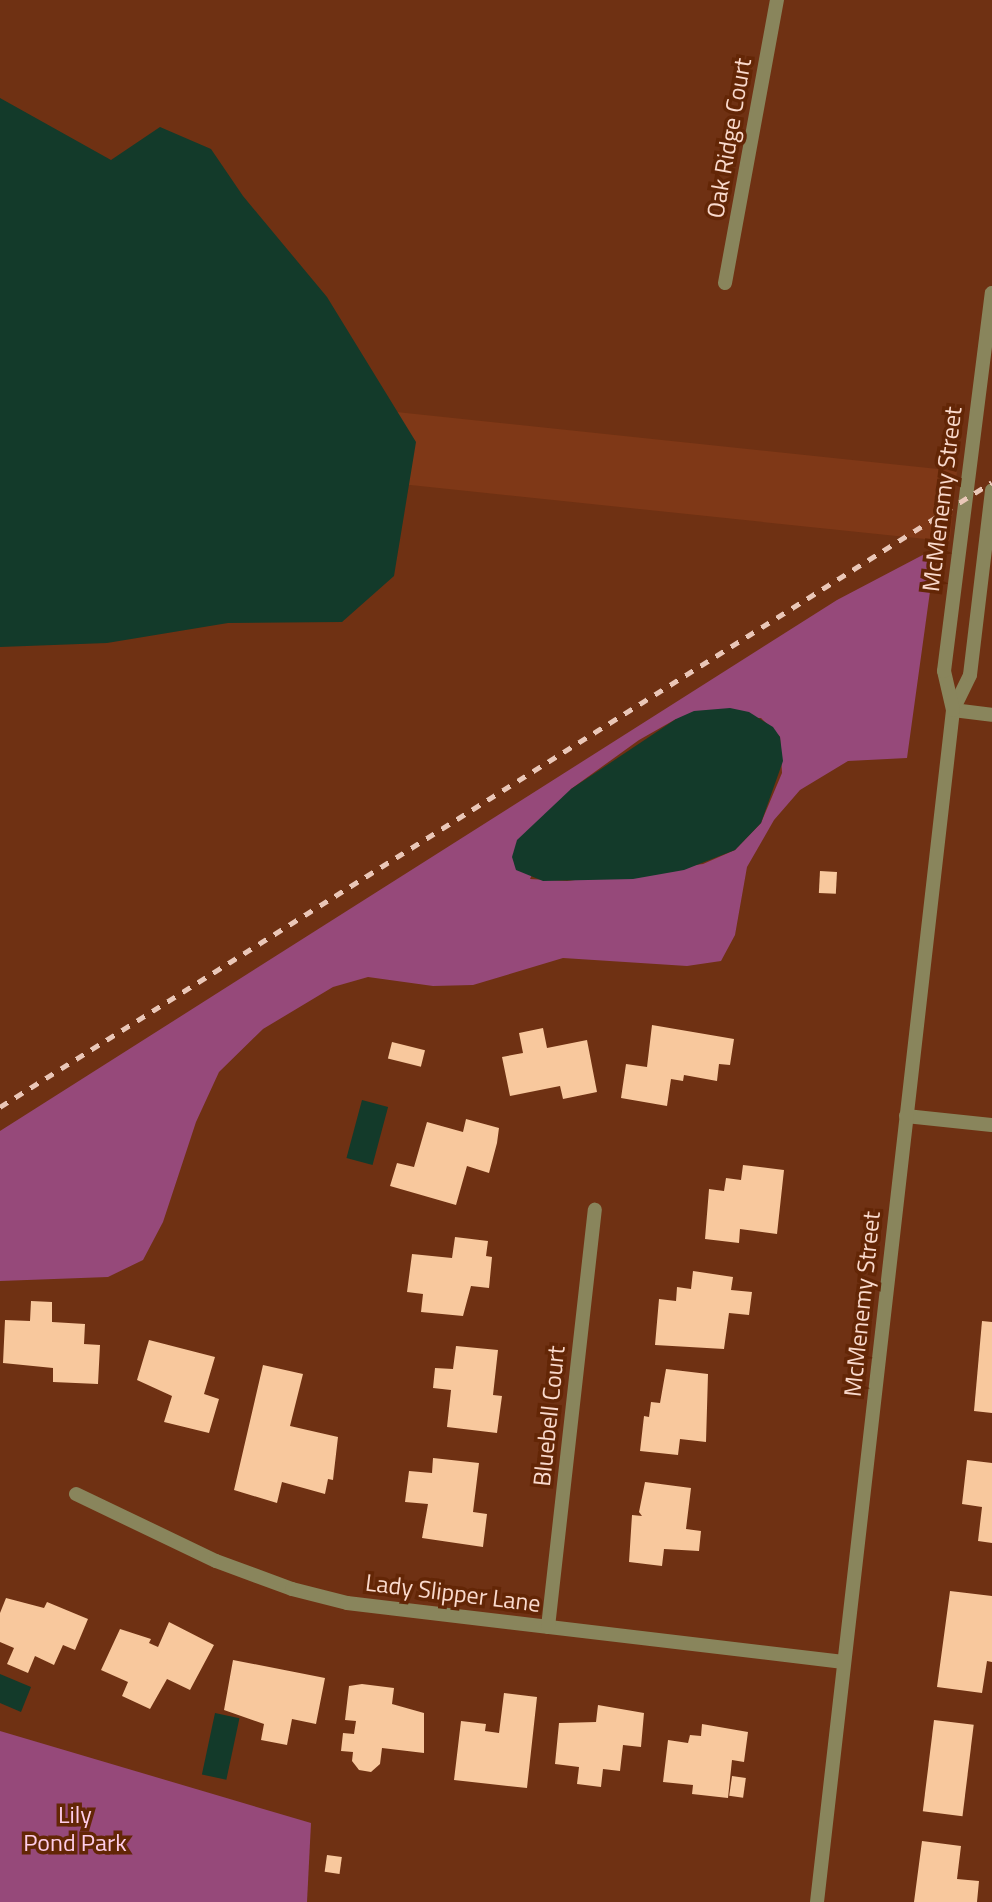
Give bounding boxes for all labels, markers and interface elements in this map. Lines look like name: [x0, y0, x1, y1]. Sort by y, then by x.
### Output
street label: Oak Ridge Court: [701, 56, 757, 220]
street label: McMenemy Street: [916, 405, 968, 593]
street label: McMenemy Street: [838, 1210, 886, 1398]
street label: Bluebell Court: [527, 1344, 571, 1488]
street label: Lady Slipper Lane: [364, 1568, 542, 1618]
park label: Lily Pond Park: [23, 1801, 127, 1857]

